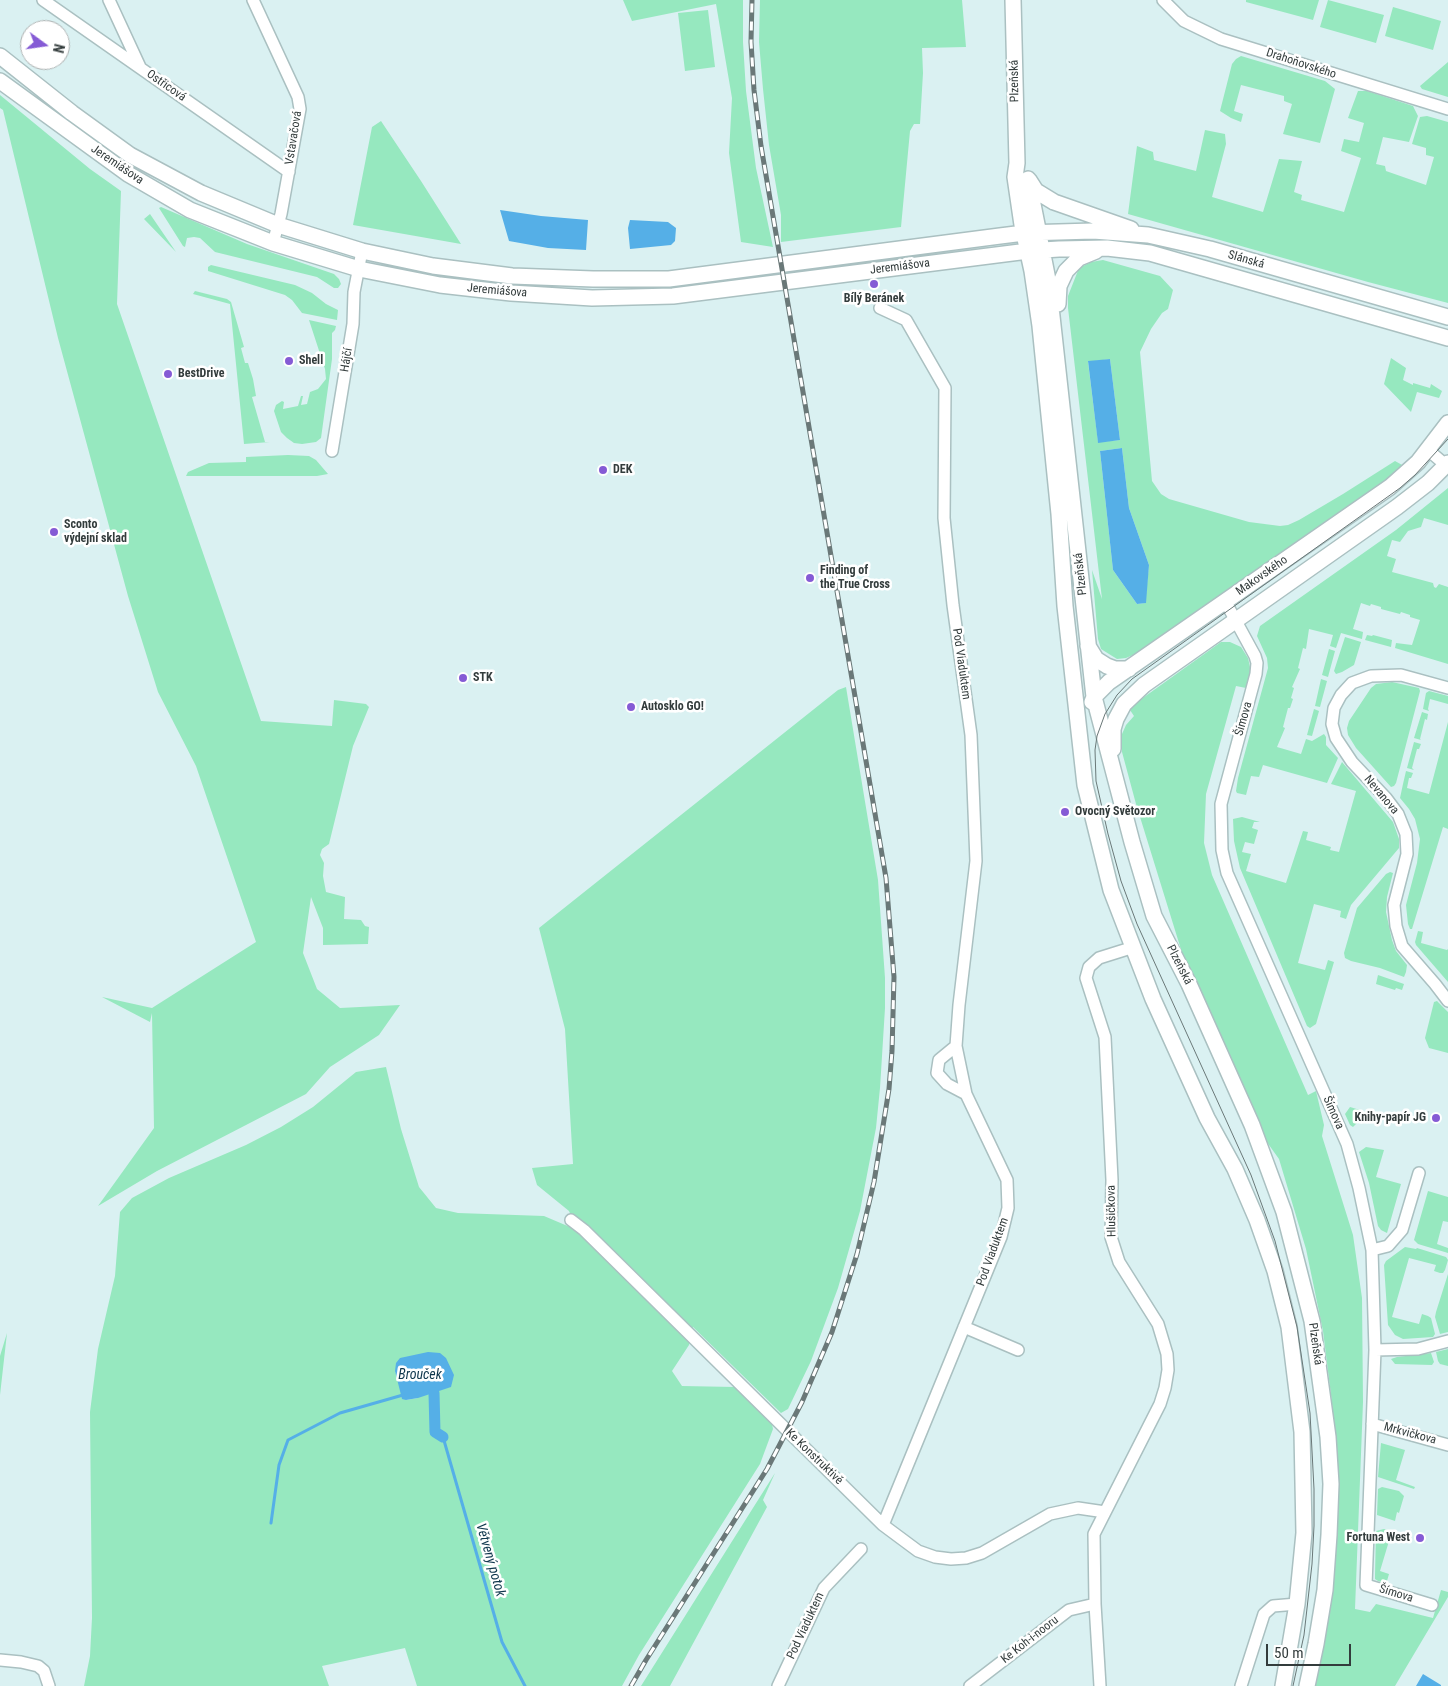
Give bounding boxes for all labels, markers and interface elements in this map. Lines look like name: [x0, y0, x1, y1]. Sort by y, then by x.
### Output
north arrow: [20, 20, 70, 70]
text: N: [50, 42, 67, 54]
street label: Drahoňovského: [1264, 46, 1338, 82]
street label: Plzeňská: [1007, 60, 1023, 102]
street label: Ostřicová: [143, 67, 189, 105]
street label: Vstavačová: [283, 110, 305, 166]
street label: Jeremiášova: [88, 142, 146, 188]
street label: Slánská: [1226, 248, 1266, 272]
street label: Jeremiášova: [869, 256, 931, 278]
marker: Bílý Beránek: [868, 278, 880, 290]
street label: Jeremiášova: [466, 281, 528, 301]
place label: Bílý Beránek: [844, 292, 904, 306]
street label: Hájčí: [338, 347, 356, 373]
place label: Shell: [299, 354, 323, 368]
marker: Shell: [283, 355, 295, 367]
place label: BestDrive: [178, 367, 224, 381]
marker: BestDrive: [162, 368, 174, 380]
place label: DEK: [613, 463, 632, 477]
marker: DEK: [597, 464, 609, 476]
place label: Sconto výdejní sklad: [64, 518, 127, 546]
marker: Sconto výdejní sklad: [48, 526, 60, 538]
street label: Plzeňská: [1072, 552, 1090, 596]
street label: Makovského: [1234, 553, 1290, 599]
place label: Finding of the True Cross: [820, 564, 890, 592]
marker: Finding of the True Cross: [804, 572, 816, 584]
street label: Pod Viaduktem: [949, 627, 973, 701]
place label: STK: [473, 671, 493, 685]
marker: STK: [457, 672, 469, 684]
place label: Autosklo GO!: [641, 700, 704, 714]
street label: Šímova: [1232, 700, 1256, 738]
marker: Autosklo GO!: [625, 701, 637, 713]
street label: Nevanova: [1361, 773, 1401, 817]
place label: Ovocný Světozor: [1075, 805, 1155, 819]
marker: Ovocný Světozor: [1059, 806, 1071, 818]
street label: Plzeňská: [1163, 943, 1195, 987]
street label: Šímova: [1319, 1094, 1347, 1132]
place label: Knihy-papír JG: [1355, 1111, 1426, 1125]
marker: Knihy-papír JG: [1430, 1112, 1442, 1124]
street label: Hlušičkova: [1104, 1185, 1120, 1237]
street label: Pod Viaduktem: [974, 1216, 1012, 1288]
street label: Plzeňská: [1305, 1322, 1325, 1366]
water label: Brouček: [398, 1367, 442, 1383]
street label: Mrkvičkova: [1382, 1420, 1438, 1448]
street label: Ke Konstruktivě: [782, 1426, 846, 1488]
water label: Větvený potok: [472, 1521, 508, 1599]
place label: Fortuna West: [1347, 1531, 1410, 1545]
marker: Fortuna West: [1414, 1532, 1426, 1544]
street label: Šímova: [1377, 1582, 1415, 1606]
street label: Pod Viaduktem: [784, 1590, 828, 1662]
street label: Ke Koh-i-nooru: [998, 1613, 1062, 1667]
scale bar: [1268, 1634, 1353, 1666]
text: 50 m: [1274, 1644, 1304, 1662]

